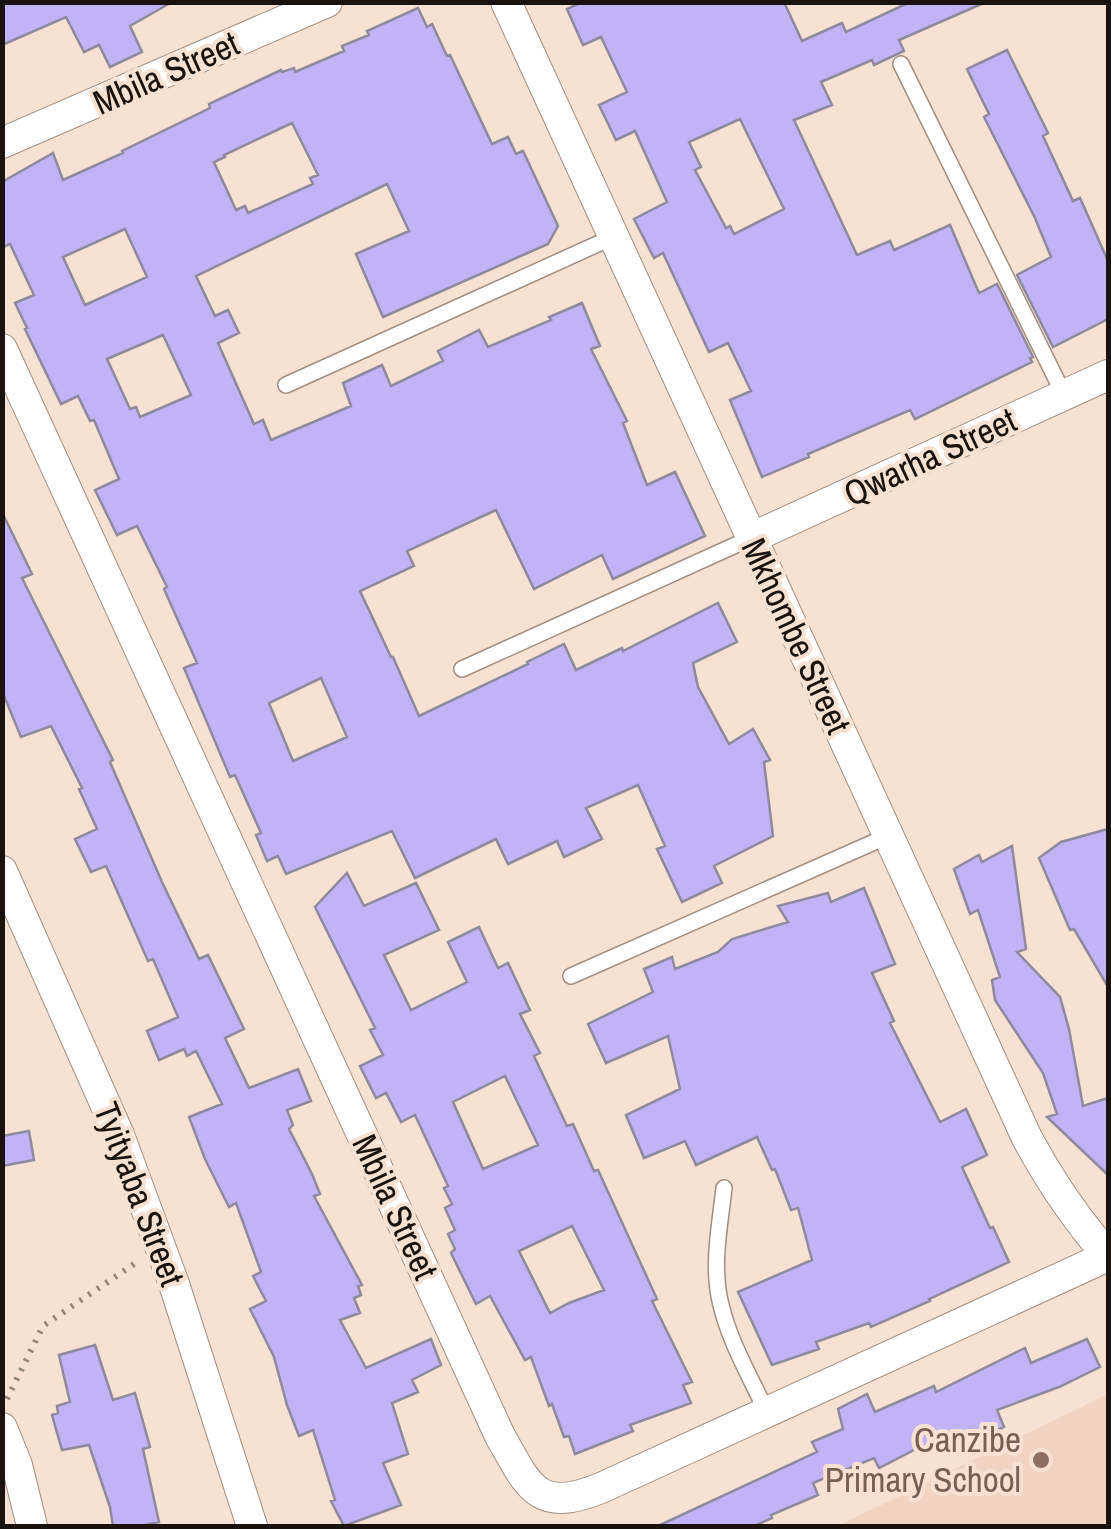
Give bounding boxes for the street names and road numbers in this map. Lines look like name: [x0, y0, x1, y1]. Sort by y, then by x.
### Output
street label: Mbila Street: [86, 20, 246, 125]
street label: Qwarha Street: [836, 396, 1024, 517]
street label: Mkhombe Street: [731, 530, 862, 741]
street label: Tyityaba Street: [83, 1095, 196, 1292]
street label: Mbila Street: [341, 1127, 449, 1287]

